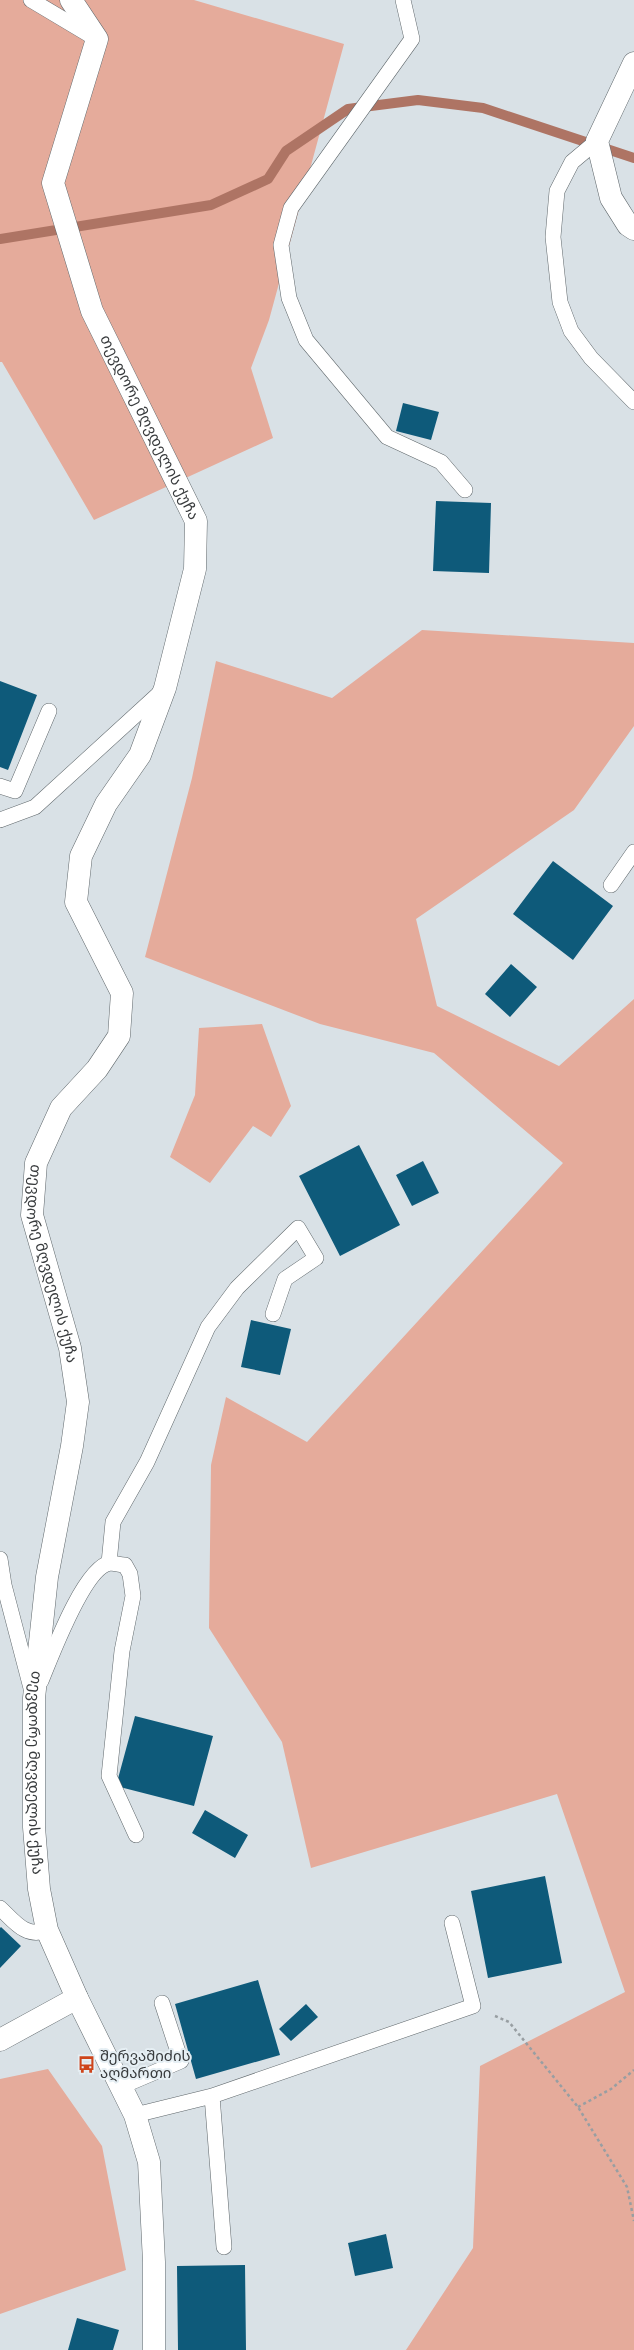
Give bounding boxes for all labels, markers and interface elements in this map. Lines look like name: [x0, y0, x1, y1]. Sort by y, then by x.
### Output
street label: თევდორე მღვდელის ქუჩა: [96, 332, 203, 523]
street label: თევდორე მღვდელის ქუჩა: [23, 1164, 81, 1364]
street label: თევდორე მღვდელის ქუჩა: [25, 1670, 47, 1875]
place label: შერვაშიძის აღმართი: [100, 2047, 191, 2082]
bus stop icon: შერვაშიძის აღმართი: [77, 2055, 97, 2075]

